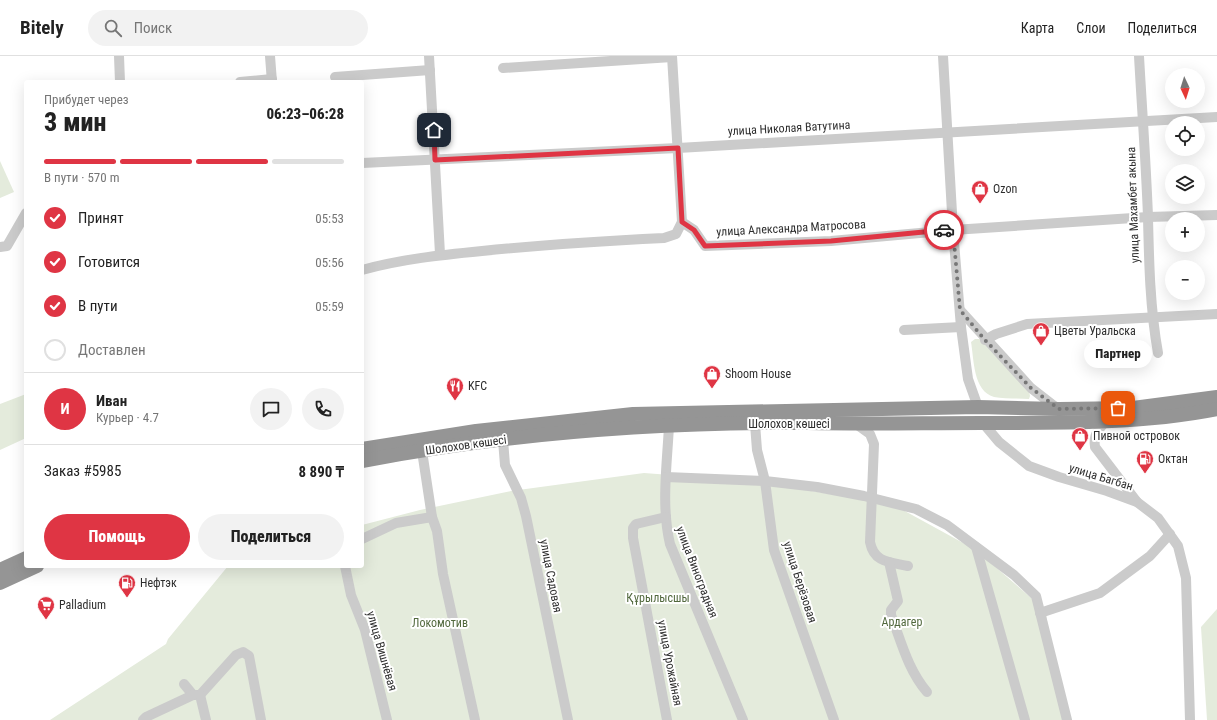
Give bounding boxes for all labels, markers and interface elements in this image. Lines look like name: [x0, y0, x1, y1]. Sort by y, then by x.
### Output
search box: [88, 10, 368, 46]
text: Bitely: [20, 16, 64, 39]
icon: search: [102, 17, 124, 39]
text: Поиск: [134, 19, 172, 37]
text: Карта: [1021, 20, 1054, 36]
text: Слои: [1076, 20, 1106, 36]
text: Поделиться: [1128, 20, 1197, 36]
north arrow: [1165, 68, 1205, 108]
map controls: [1165, 68, 1205, 300]
text: Прибудет через: [44, 92, 129, 107]
text: 06:23–06:28: [266, 105, 344, 123]
text: 3 мин: [44, 107, 106, 137]
pin: [417, 113, 451, 147]
button: locate: [1165, 116, 1205, 156]
street label: улица Николая Ватутина: [727, 118, 851, 138]
icon: home: [423, 119, 445, 141]
street label: улица Махамбет акына: [1124, 146, 1142, 263]
button: layers: [1165, 164, 1205, 204]
text: В пути · 570 m: [44, 170, 119, 185]
shop icon: Ozon: [970, 179, 990, 204]
place label: Ozon: [993, 182, 1017, 196]
icon: check: [44, 207, 66, 229]
text: Принят: [78, 209, 124, 227]
courier: [924, 210, 964, 250]
text: 05:53: [315, 211, 344, 226]
button: +: [1165, 212, 1205, 252]
street label: улица Александра Матросова: [716, 217, 866, 239]
icon: car: [933, 219, 955, 241]
icon: check: [44, 251, 66, 273]
text: Готовится: [78, 253, 140, 271]
text: 05:56: [315, 255, 344, 270]
button: −: [1165, 260, 1205, 300]
icon: check: [44, 295, 66, 317]
text: В пути: [78, 297, 118, 315]
text: 05:59: [315, 299, 344, 314]
shop icon: Цветы Уральска: [1031, 321, 1051, 346]
place label: Цветы Уральска: [1054, 324, 1136, 338]
callout: Партнер: [1084, 340, 1152, 368]
text: Доставлен: [78, 341, 146, 359]
text: Партнер: [1095, 346, 1141, 361]
shop icon: Shoom House: [702, 364, 722, 389]
place label: Shoom House: [725, 367, 792, 381]
restaurant icon: KFC: [445, 376, 465, 401]
place label: KFC: [468, 379, 487, 393]
button: chat: [250, 388, 292, 430]
button: phone: [302, 388, 344, 430]
pin: [1101, 391, 1135, 425]
text: Иван: [96, 392, 127, 410]
icon: bag: [1107, 397, 1129, 419]
text: И: [60, 400, 70, 418]
text: Курьер · 4.7: [96, 410, 159, 425]
street label: Шолохов көшесі: [748, 417, 830, 431]
shop icon: Пивной островок: [1070, 426, 1090, 451]
place label: Пивной островок: [1093, 429, 1180, 443]
street label: Шолохов көшесі: [425, 432, 507, 458]
fuel station icon: Октан: [1135, 449, 1155, 474]
place label: Октан: [1158, 452, 1188, 466]
street label: улица Багбан: [1067, 461, 1135, 493]
text: Заказ #5985: [44, 462, 121, 480]
text: 8 890 ₸: [299, 463, 344, 481]
button: Помощь: [44, 514, 190, 560]
button: Поделиться: [198, 514, 344, 560]
street label: улица Виноградная: [673, 524, 721, 620]
street label: улица Садовая: [537, 538, 565, 614]
street label: улица Берёзовая: [780, 540, 820, 624]
fuel station icon: Нефтэк: [117, 573, 137, 598]
place label: Нефтэк: [140, 576, 177, 590]
park label: Құрылысшы: [626, 591, 690, 605]
supermarket icon: Palladium: [36, 595, 56, 620]
place label: Palladium: [59, 598, 106, 612]
street label: улица Вишнёвая: [364, 610, 400, 692]
park label: Ардагер: [882, 615, 922, 629]
park label: Локомотив: [412, 616, 468, 630]
street label: улица Урожайная: [655, 619, 685, 707]

